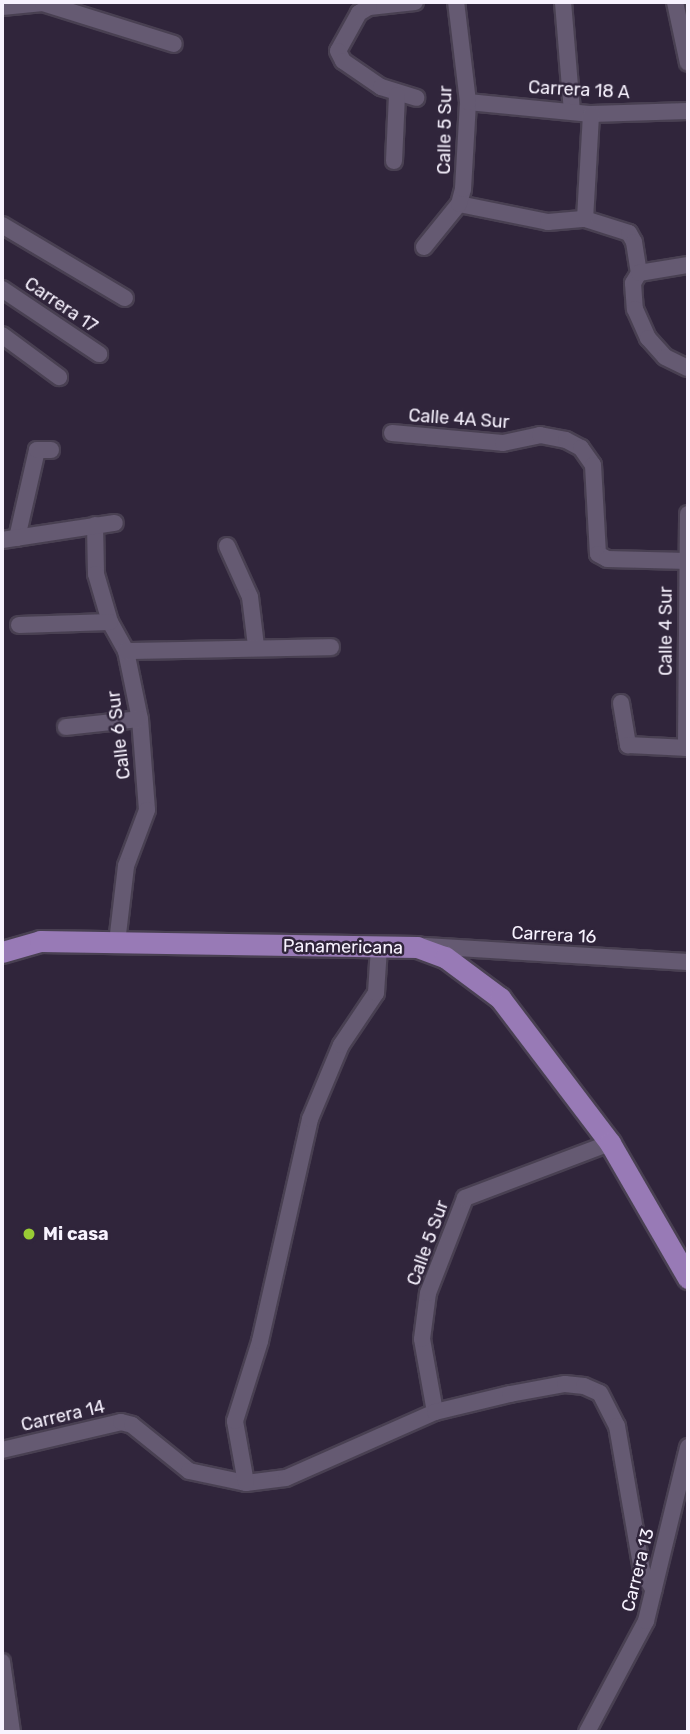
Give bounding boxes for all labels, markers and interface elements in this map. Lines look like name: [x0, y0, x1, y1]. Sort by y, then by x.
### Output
street label: Carrera 18 A: [527, 77, 631, 103]
street label: Calle 5 Sur: [433, 85, 457, 175]
street label: Carrera 17: [20, 273, 102, 337]
street label: Calle 4A Sur: [408, 405, 510, 433]
street label: Calle 4 Sur: [655, 586, 677, 676]
street label: Calle 6 Sur: [103, 689, 135, 781]
street label: Carrera 16: [511, 922, 597, 948]
street label: Panamericana: [283, 935, 403, 959]
street label: Calle 5 Sur: [403, 1197, 453, 1289]
place label: Mi casa: [43, 1223, 109, 1245]
marker: Mi casa: [21, 1226, 37, 1242]
street label: Carrera 14: [19, 1396, 107, 1436]
street label: Carrera 13: [617, 1526, 659, 1614]

